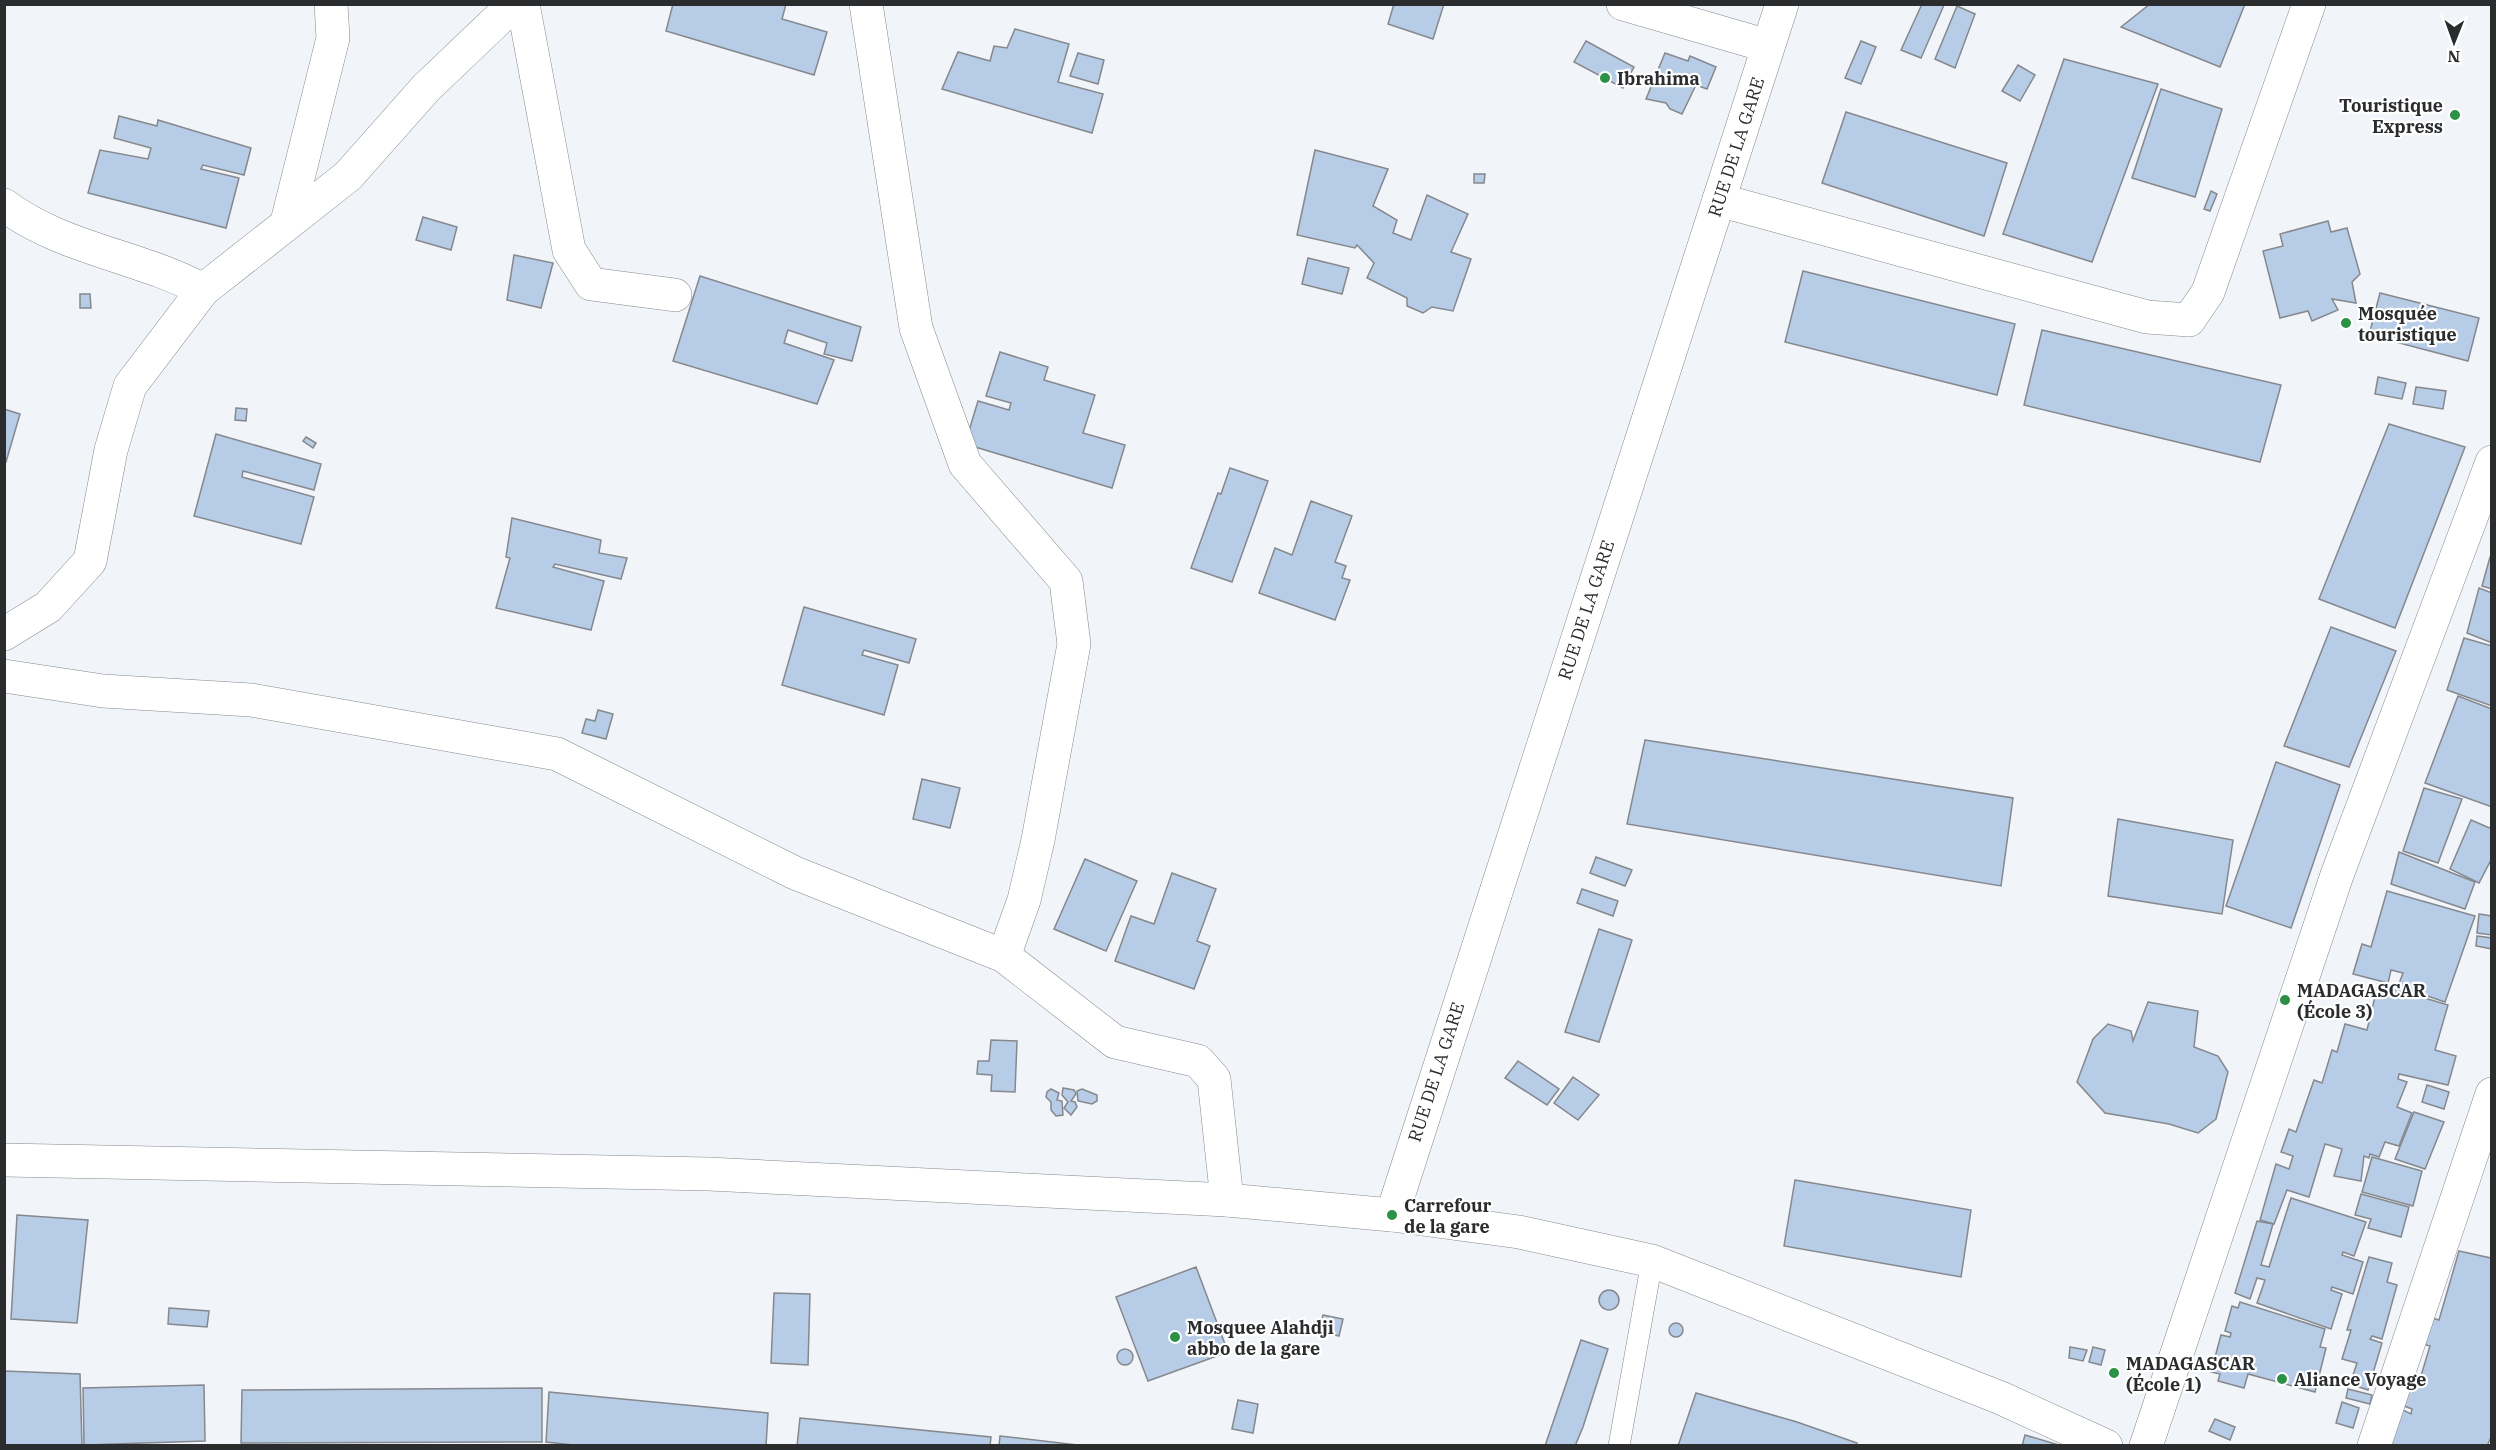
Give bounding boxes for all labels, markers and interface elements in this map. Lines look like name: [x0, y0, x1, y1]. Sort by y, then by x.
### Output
north arrow: [2424, 12, 2484, 72]
text: N: [2447, 47, 2460, 67]
place label: Ibrahima: [1617, 67, 1700, 90]
marker: Ibrahima: [1598, 71, 1612, 85]
street label: RUE DE LA GARE: [1703, 74, 1769, 220]
place label: Touristique Express: [2339, 94, 2443, 138]
marker: Touristique Express: [2448, 108, 2462, 122]
place label: Mosquée touristique: [2358, 302, 2457, 346]
marker: Mosquée touristique: [2339, 316, 2353, 330]
street label: RUE DE LA GARE: [1553, 537, 1619, 683]
place label: MADAGASCAR (École 3): [2297, 979, 2426, 1023]
marker: MADAGASCAR (École 3): [2278, 993, 2292, 1007]
street label: RUE DE LA GARE: [1403, 999, 1469, 1145]
place label: Carrefour de la gare: [1404, 1194, 1492, 1238]
marker: Carrefour de la gare: [1385, 1208, 1399, 1222]
place label: Mosquee Alahdji abbo de la gare: [1187, 1316, 1334, 1360]
marker: Mosquee Alahdji abbo de la gare: [1168, 1330, 1182, 1344]
place label: MADAGASCAR (École 1): [2126, 1352, 2255, 1396]
marker: MADAGASCAR (École 1): [2107, 1366, 2121, 1380]
place label: Aliance Voyage: [2294, 1368, 2426, 1391]
marker: Aliance Voyage: [2275, 1372, 2289, 1386]

